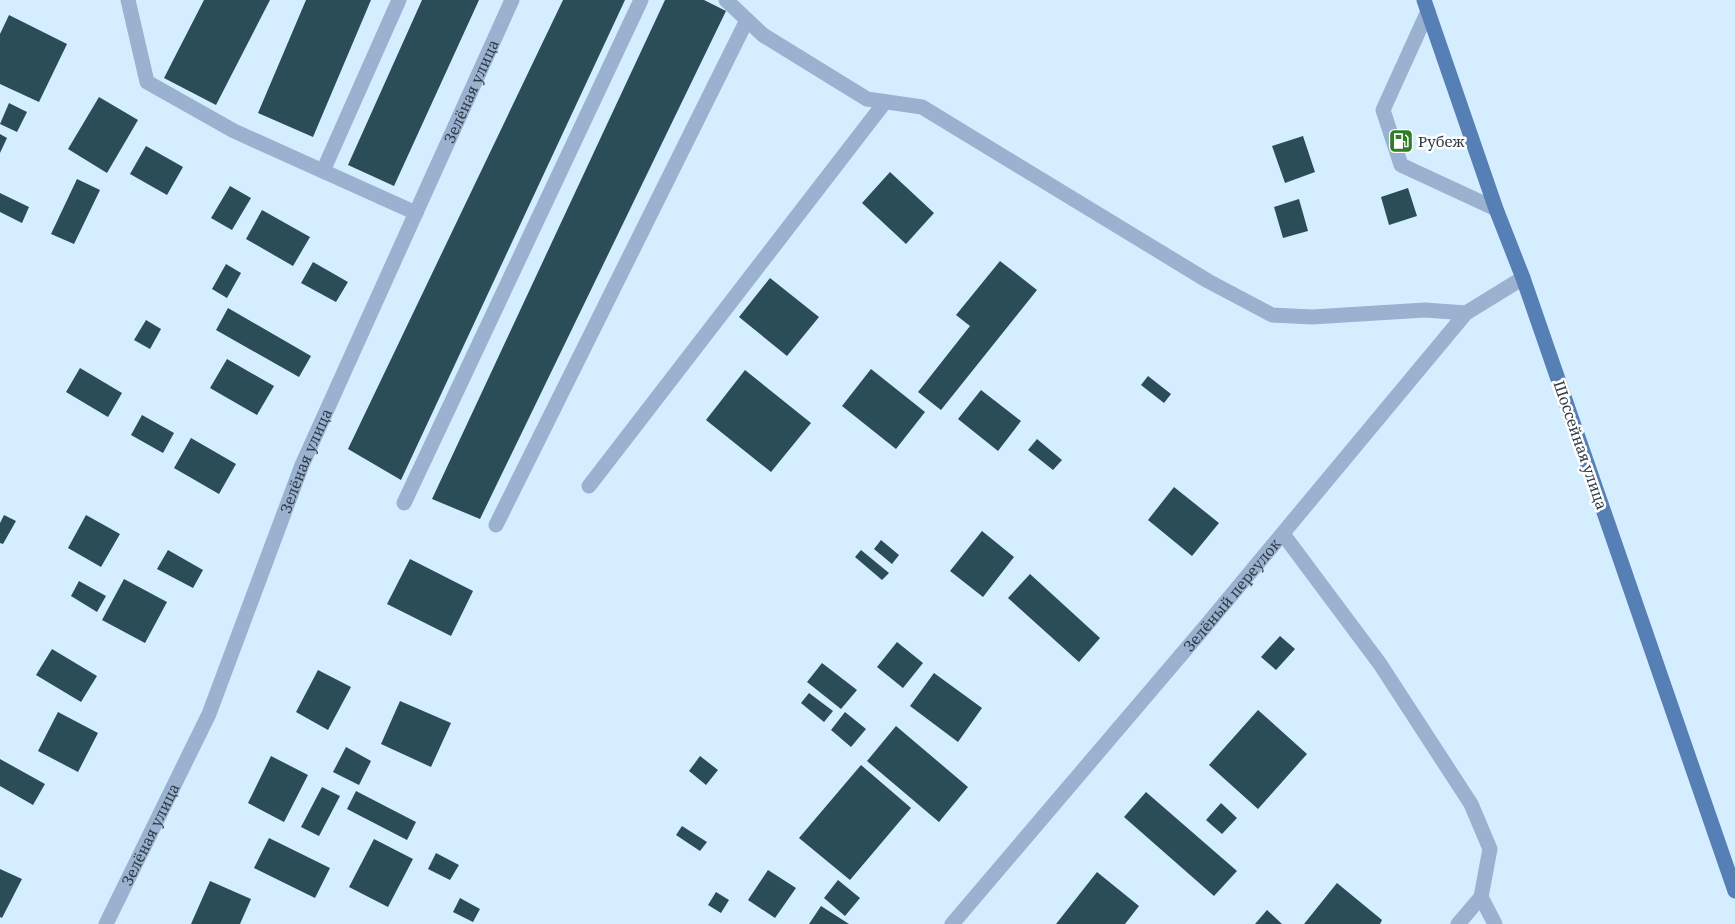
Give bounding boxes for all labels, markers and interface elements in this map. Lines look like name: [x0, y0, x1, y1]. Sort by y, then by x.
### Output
street label: Зелёная улица: [439, 36, 503, 146]
fuel station icon: Рубеж: [1388, 128, 1414, 154]
place label: Рубеж: [1418, 131, 1464, 151]
street label: Шоссейная улица: [1550, 378, 1612, 512]
street label: Зелёная улица: [275, 405, 336, 516]
street label: Зелёный переулок: [1179, 534, 1285, 655]
street label: Зелёная улица: [116, 780, 184, 889]

